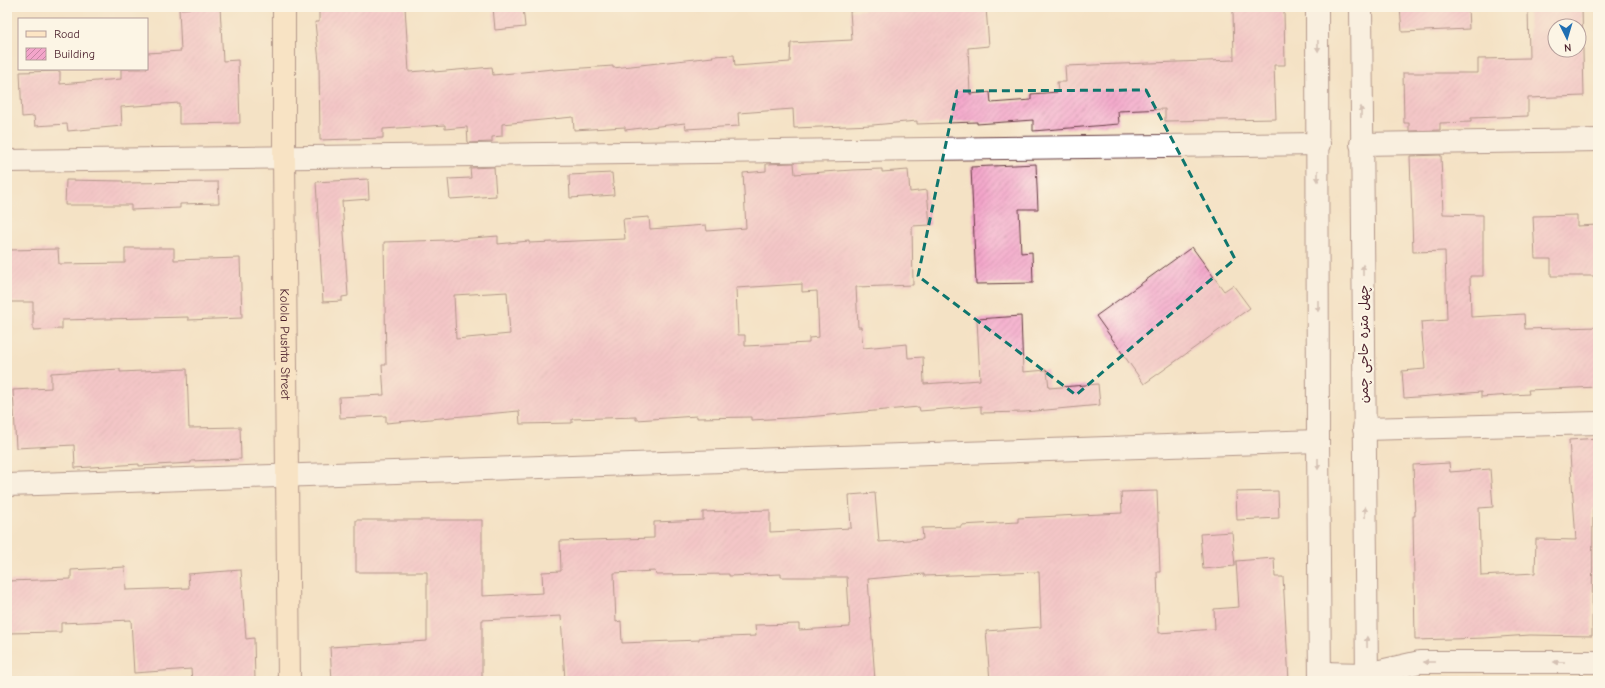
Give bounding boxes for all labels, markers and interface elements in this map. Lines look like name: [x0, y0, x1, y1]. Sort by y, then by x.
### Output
legend: [18, 18, 148, 70]
north arrow: [1547, 18, 1587, 58]
text: Road: [54, 27, 80, 41]
one-way arrow: [1314, 40, 1321, 52]
text: N: [1564, 41, 1572, 54]
text: Building: [54, 47, 95, 61]
one-way arrow: [1358, 105, 1364, 118]
one-way arrow: [1315, 170, 1321, 183]
one-way arrow: [1359, 264, 1366, 276]
street label: چهل متره حاجی چمن: [1356, 285, 1373, 403]
street label: Kolola Pushta Street: [277, 288, 293, 401]
one-way arrow: [1315, 300, 1321, 313]
one-way arrow: [1315, 458, 1321, 471]
one-way arrow: [1362, 505, 1368, 518]
one-way arrow: [1364, 635, 1370, 648]
one-way arrow: [1422, 659, 1435, 665]
one-way arrow: [1552, 659, 1565, 665]

